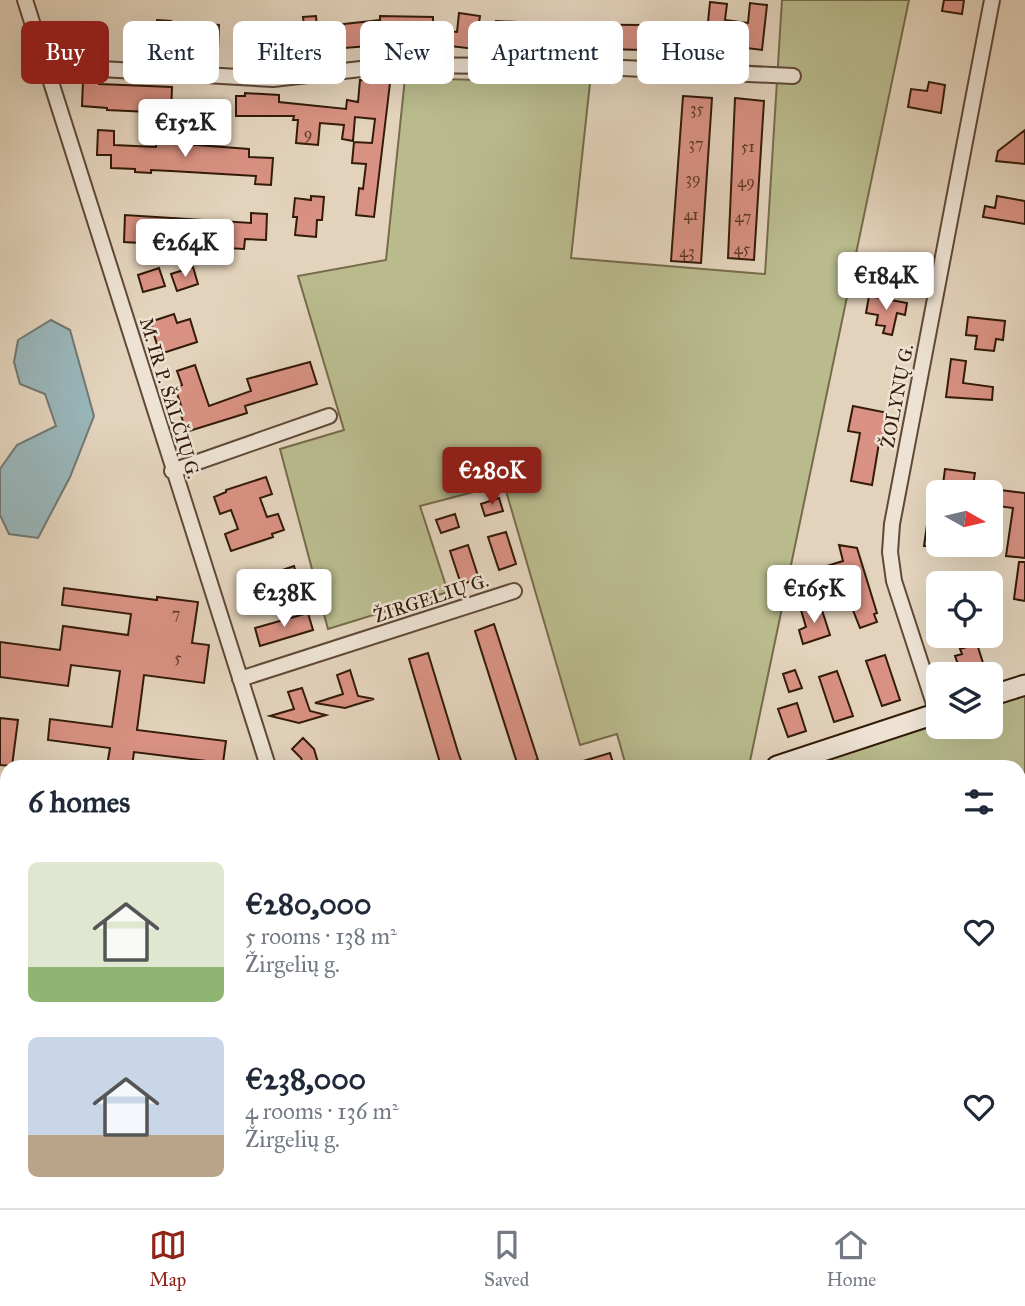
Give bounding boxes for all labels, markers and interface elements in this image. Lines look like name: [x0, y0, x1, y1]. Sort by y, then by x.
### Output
chip: Buy: [21, 21, 109, 84]
chip: Rent: [123, 21, 219, 84]
chip: Filters: [233, 21, 346, 84]
chip: New: [360, 21, 454, 84]
chip: Apartment: [468, 21, 623, 84]
chip: House: [637, 21, 749, 84]
house number: 35: [690, 99, 704, 118]
pin: €152K: [136, 100, 234, 159]
text: €152K: [154, 108, 216, 136]
house number: 9: [304, 124, 312, 143]
house number: 37: [689, 134, 703, 153]
house number: 51: [741, 137, 755, 156]
house number: 39: [686, 169, 701, 188]
house number: 49: [737, 172, 755, 191]
house number: 41: [683, 205, 699, 224]
house number: 47: [735, 207, 751, 226]
pin: €264K: [136, 219, 234, 279]
text: €264K: [152, 228, 218, 256]
house number: 45: [734, 239, 751, 258]
house number: 43: [679, 242, 695, 261]
pin: €184K: [837, 252, 935, 312]
text: €184K: [854, 261, 918, 289]
street label: M. IR P. ŠALČIŲ G.: [135, 315, 205, 481]
street label: ŽOLYNŲ G.: [875, 342, 918, 450]
pin: €280K: [443, 448, 541, 507]
text: €280K: [458, 456, 526, 484]
north arrow: [926, 480, 1003, 556]
map controls: [926, 480, 1003, 739]
pin: €165K: [765, 566, 863, 625]
street label: ŽIRGELIŲ G.: [370, 568, 491, 627]
pin: €238K: [235, 570, 333, 629]
button: locate: [926, 571, 1003, 648]
text: €165K: [783, 574, 845, 602]
text: €238K: [252, 578, 316, 606]
house number: 7: [172, 604, 180, 623]
house number: 5: [174, 648, 182, 667]
button: layers: [926, 662, 1003, 739]
icon: filters: [960, 783, 998, 821]
text: 6 homes: [28, 784, 130, 820]
text: €280,000: [245, 886, 372, 922]
icon: home: [84, 890, 168, 974]
icon: heart: [960, 913, 998, 951]
text: 5 rooms · 138 m²: [245, 922, 397, 950]
text: Žirgelių g.: [245, 950, 340, 978]
text: €238,000: [245, 1061, 366, 1097]
icon: home: [84, 1065, 168, 1149]
icon: heart: [960, 1088, 998, 1126]
text: 4 rooms · 136 m²: [245, 1097, 398, 1125]
text: Žirgelių g.: [245, 1125, 340, 1153]
tab: Map: [149, 1226, 187, 1291]
tab: Saved: [484, 1226, 529, 1291]
tab: Home: [827, 1226, 876, 1291]

